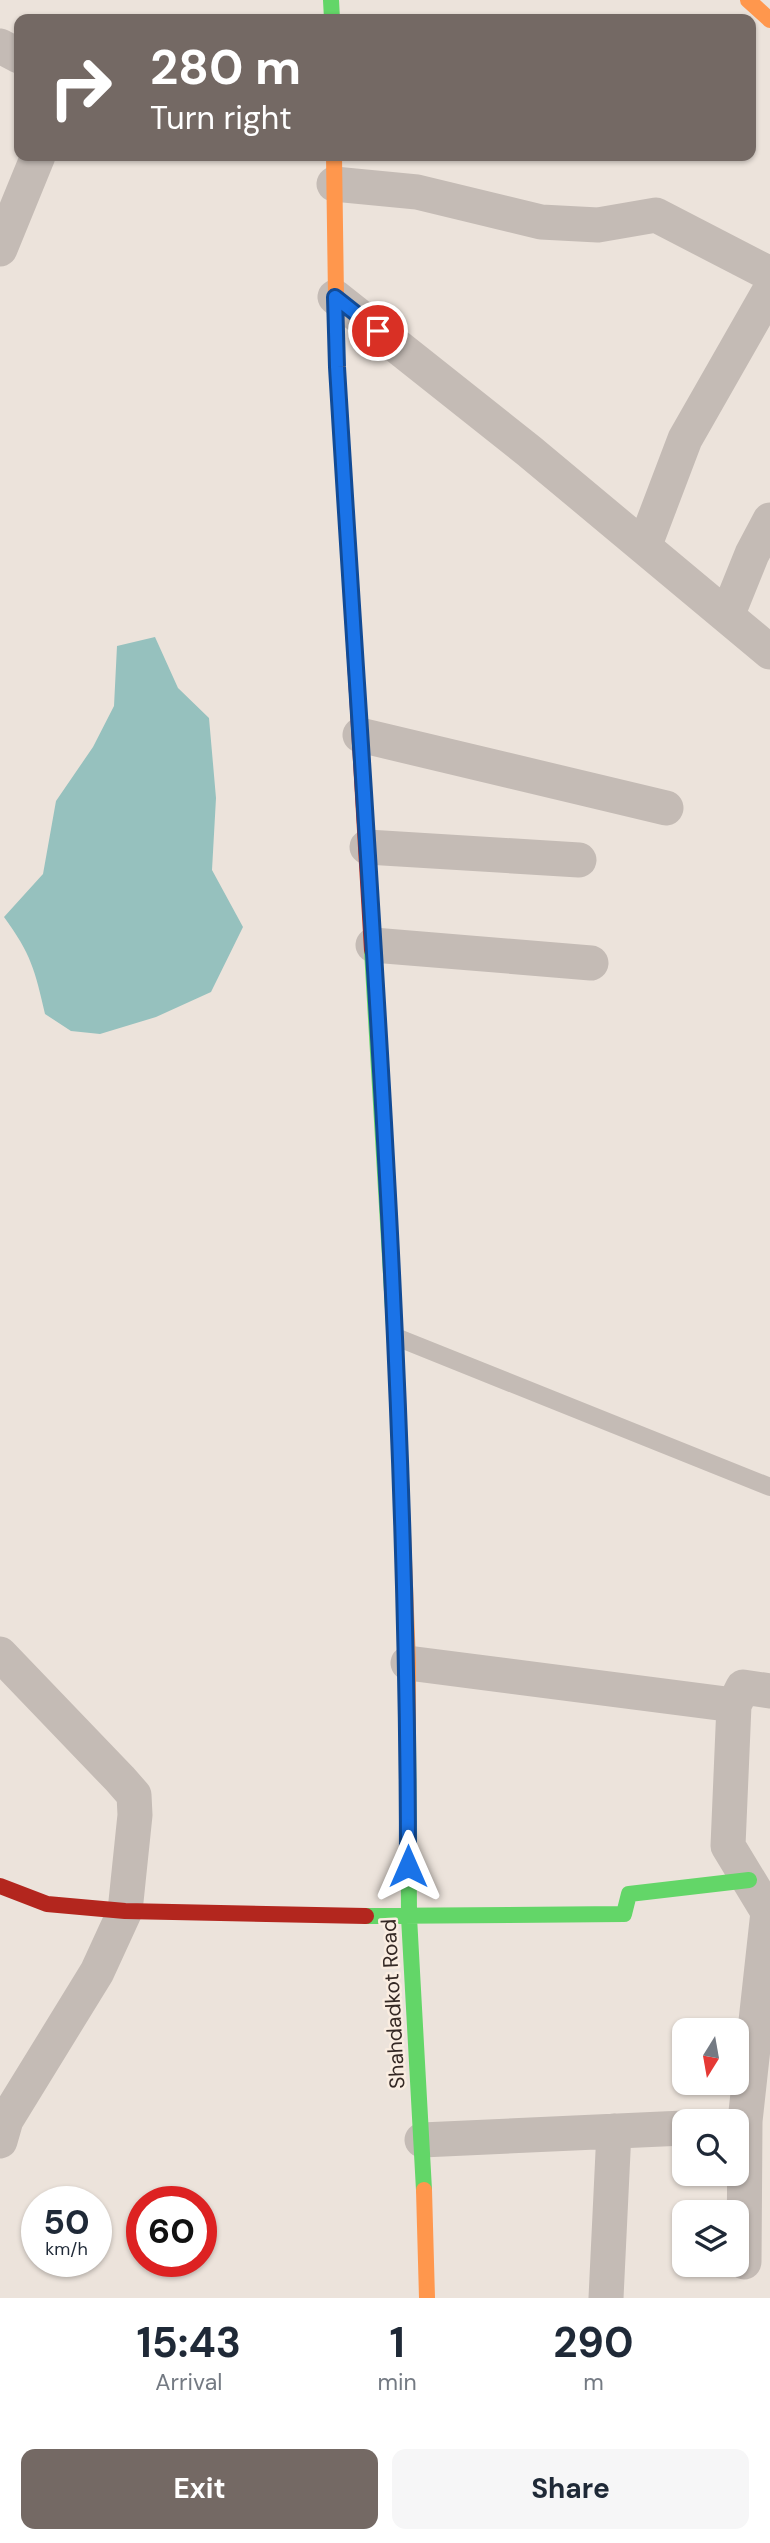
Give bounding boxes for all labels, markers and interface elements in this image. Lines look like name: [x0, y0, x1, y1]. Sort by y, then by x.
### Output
text: 280 m: [150, 35, 301, 99]
icon: right: [35, 42, 126, 133]
text: Turn right: [150, 97, 292, 139]
pin: [348, 301, 408, 361]
icon: arrive: [359, 312, 397, 350]
position arrow: [371, 1829, 445, 1903]
street label: Shahdadkot Road: [375, 1918, 411, 2090]
north arrow: [672, 2018, 749, 2095]
map controls: [672, 2018, 749, 2277]
button: search: [672, 2109, 749, 2186]
speed limit sign: 60: [126, 2186, 217, 2277]
text: 50: [43, 2199, 90, 2245]
button: layers: [672, 2200, 749, 2277]
text: km/h: [45, 2237, 88, 2261]
text: 15:43: [136, 2315, 241, 2370]
text: 1: [390, 2315, 405, 2370]
text: 290: [553, 2315, 634, 2370]
text: Arrival: [155, 2367, 222, 2397]
text: min: [378, 2367, 417, 2397]
text: m: [583, 2367, 604, 2397]
button: Exit: [21, 2449, 378, 2529]
button: Share: [392, 2449, 749, 2529]

